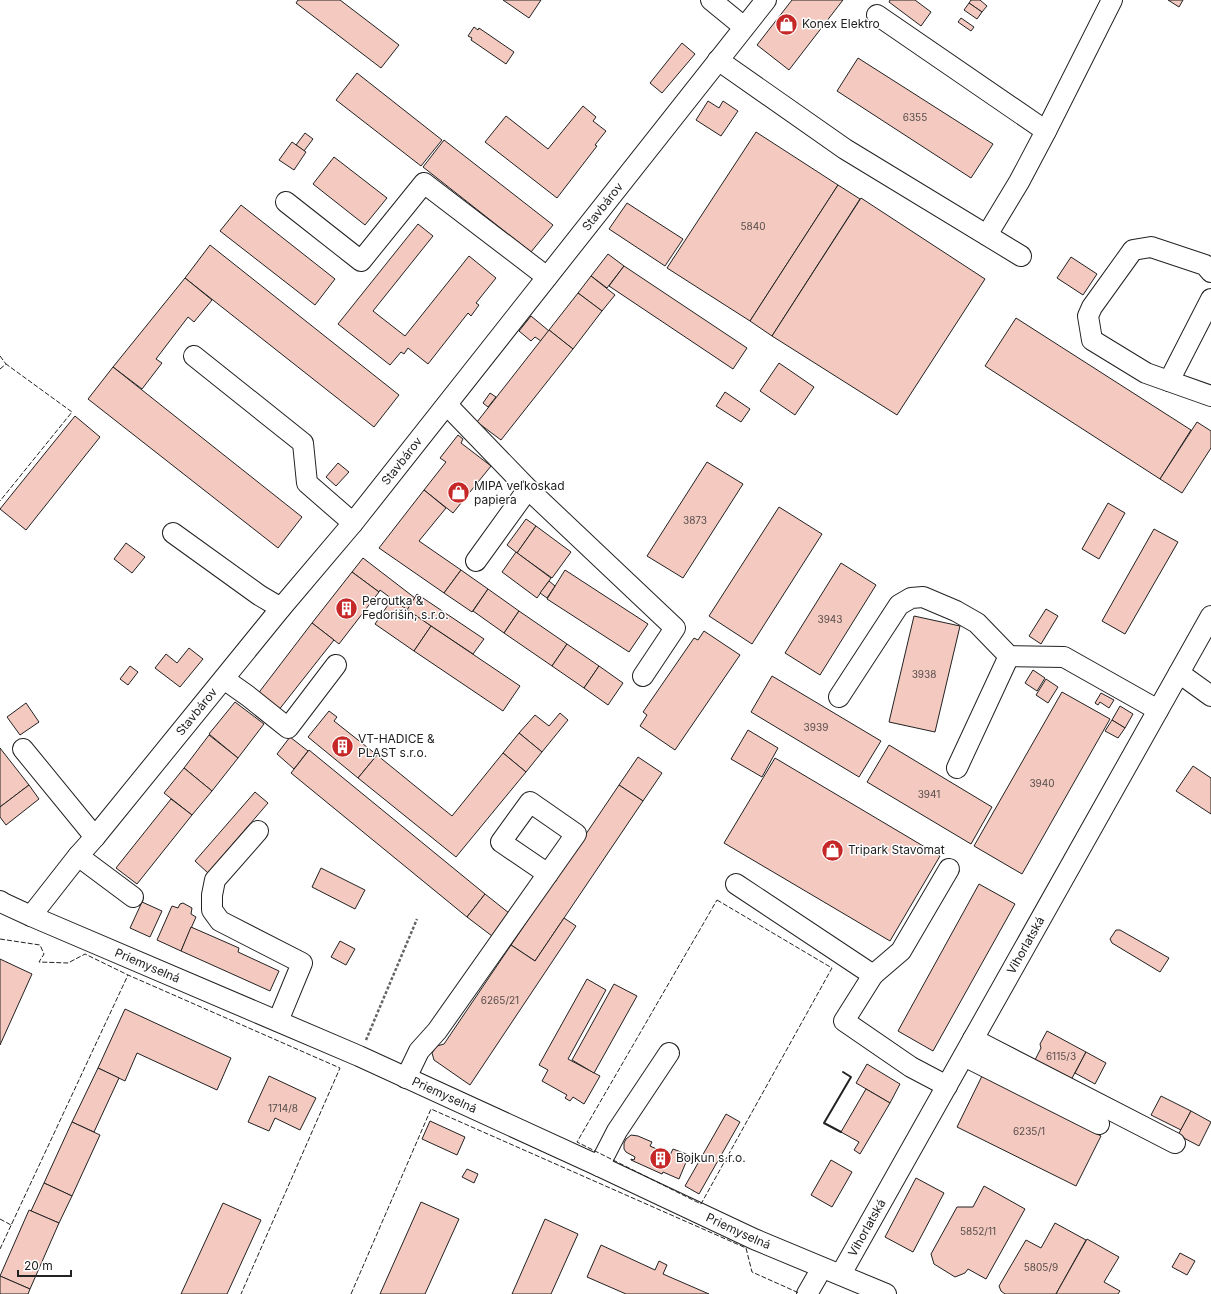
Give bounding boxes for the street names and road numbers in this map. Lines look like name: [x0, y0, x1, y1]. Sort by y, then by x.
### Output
street label: Stavbárov: [579, 179, 626, 234]
street label: Stavbárov: [378, 433, 425, 488]
street label: Stavbárov: [172, 684, 220, 738]
street label: Vihorlatská: [1003, 914, 1047, 976]
street label: Priemyselná: [113, 945, 182, 986]
street label: Priemyselná: [410, 1073, 479, 1116]
street label: Vihorlatská: [844, 1196, 889, 1259]
street label: Priemyselná: [704, 1210, 773, 1252]

